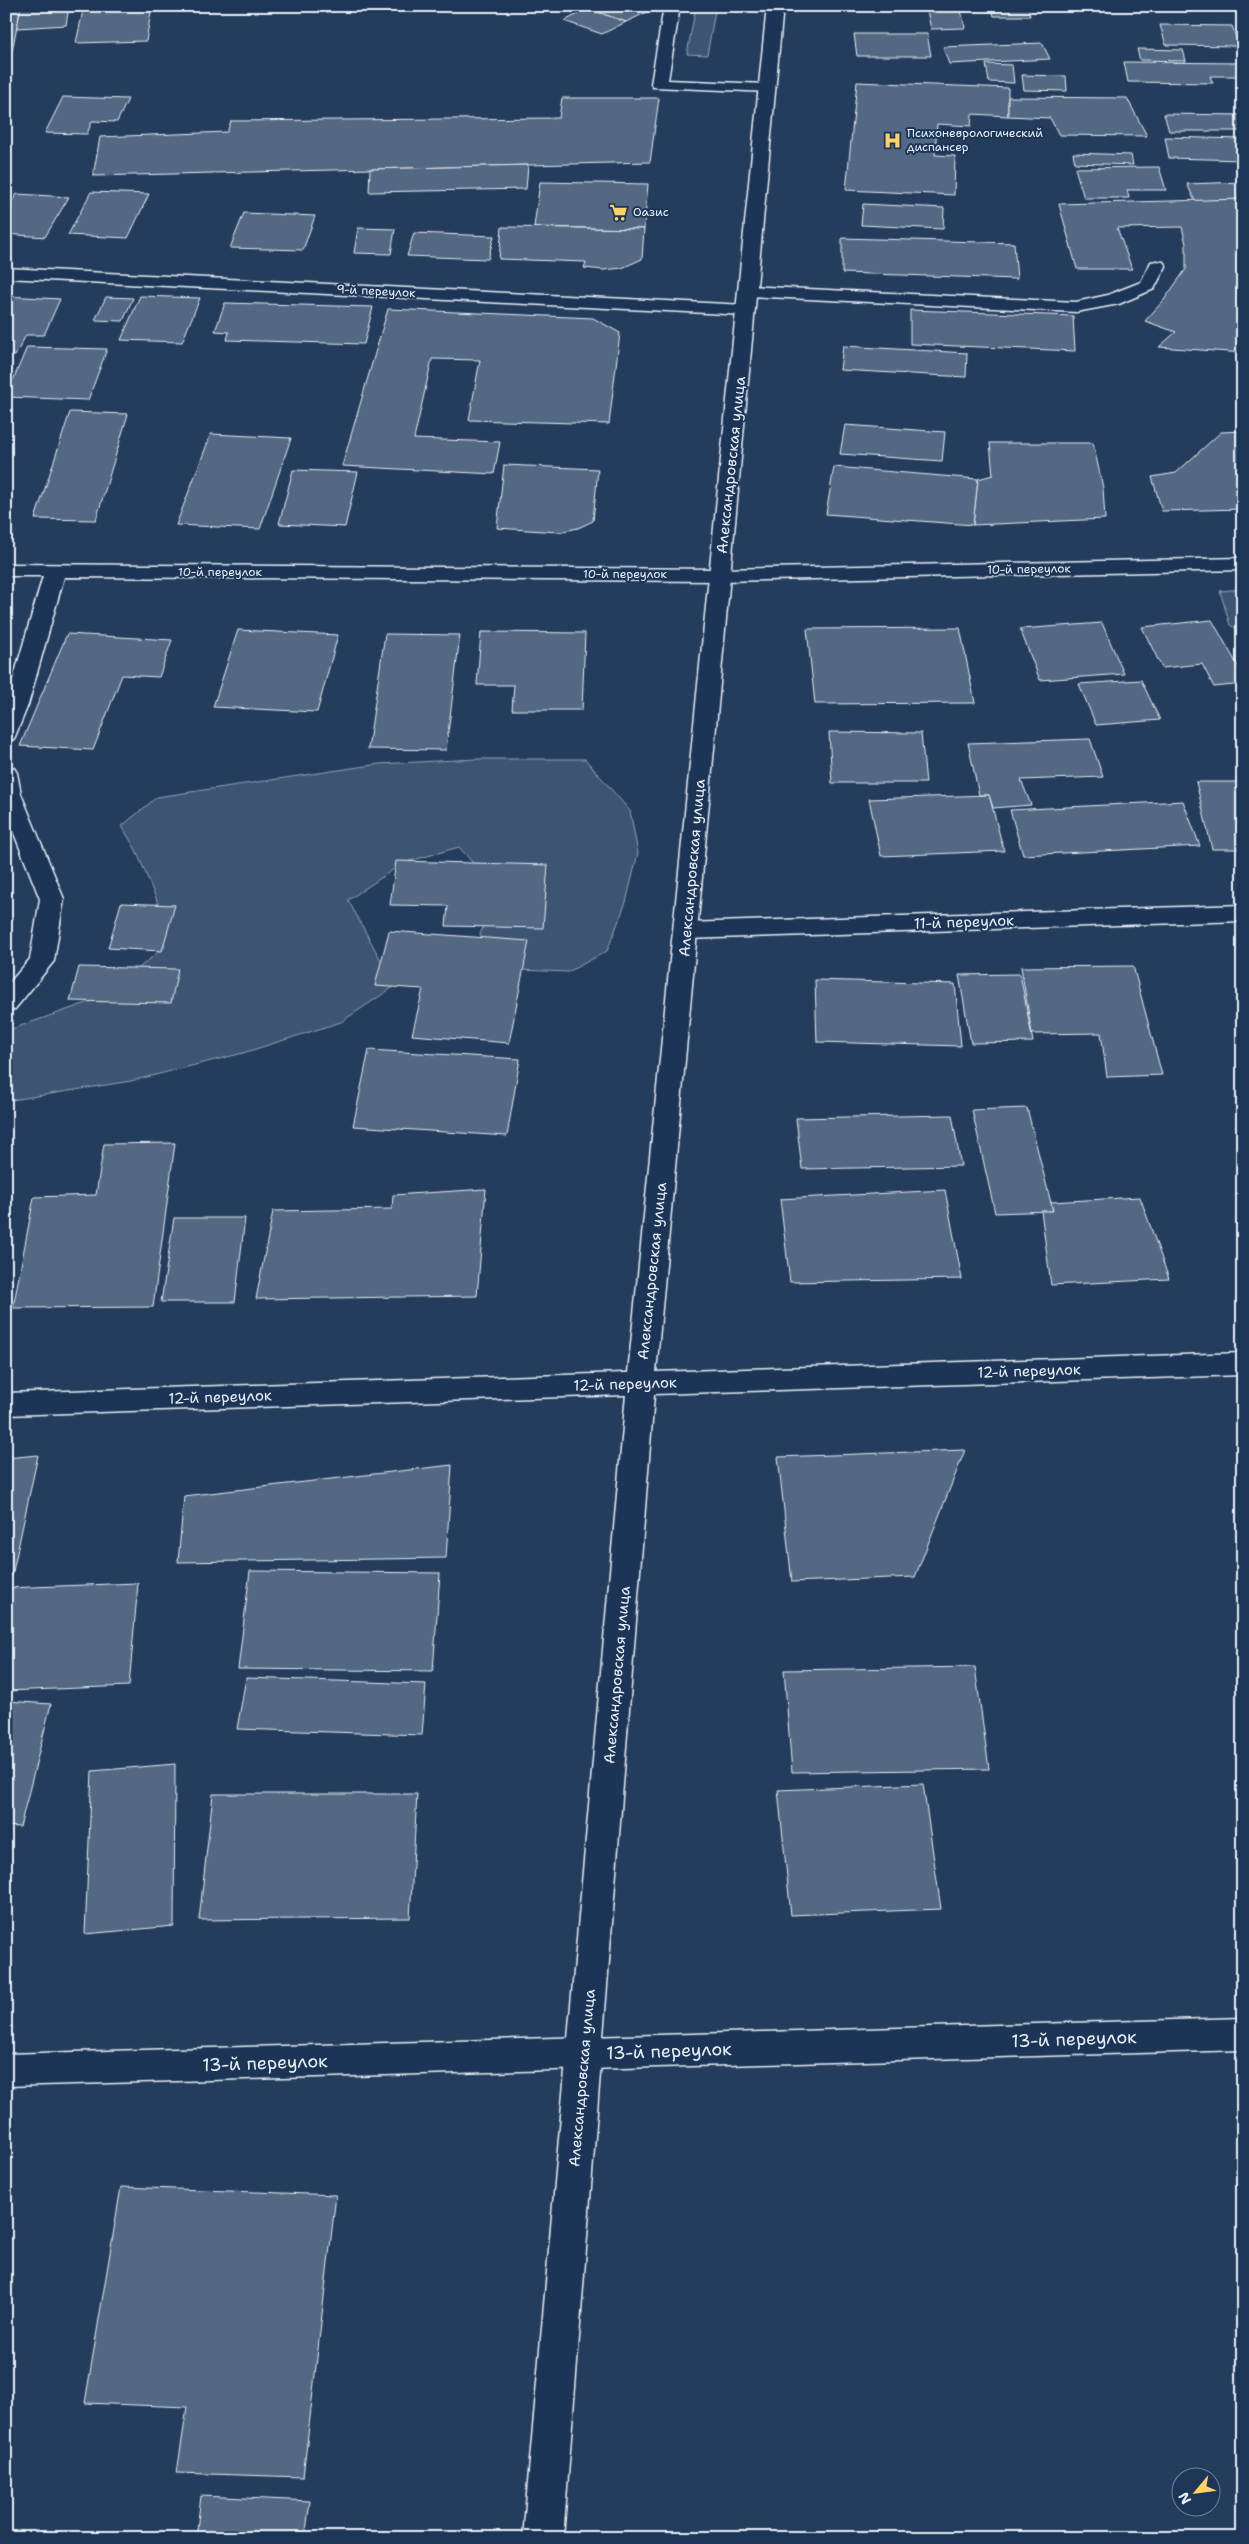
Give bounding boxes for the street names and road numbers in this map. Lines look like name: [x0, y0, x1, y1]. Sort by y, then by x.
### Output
street label: 9-й переулок: [336, 281, 417, 301]
street label: Александровская улица: [712, 375, 750, 555]
street label: 10-й переулок: [987, 560, 1072, 578]
street label: 10-й переулок: [178, 564, 263, 580]
street label: 10-й переулок: [583, 566, 668, 582]
street label: Александровская улица: [674, 778, 710, 958]
street label: 11-й переулок: [914, 910, 1014, 934]
street label: Александровская улица: [633, 1181, 671, 1361]
street label: 12-й переулок: [977, 1359, 1081, 1383]
street label: 12-й переулок: [573, 1372, 677, 1396]
street label: 12-й переулок: [168, 1385, 272, 1409]
street label: Александровская улица: [599, 1585, 635, 1765]
street label: Александровская улица: [564, 1988, 600, 2168]
street label: 13-й переулок: [1011, 2025, 1138, 2053]
street label: 13-й переулок: [606, 2037, 733, 2065]
street label: 13-й переулок: [202, 2049, 329, 2077]

